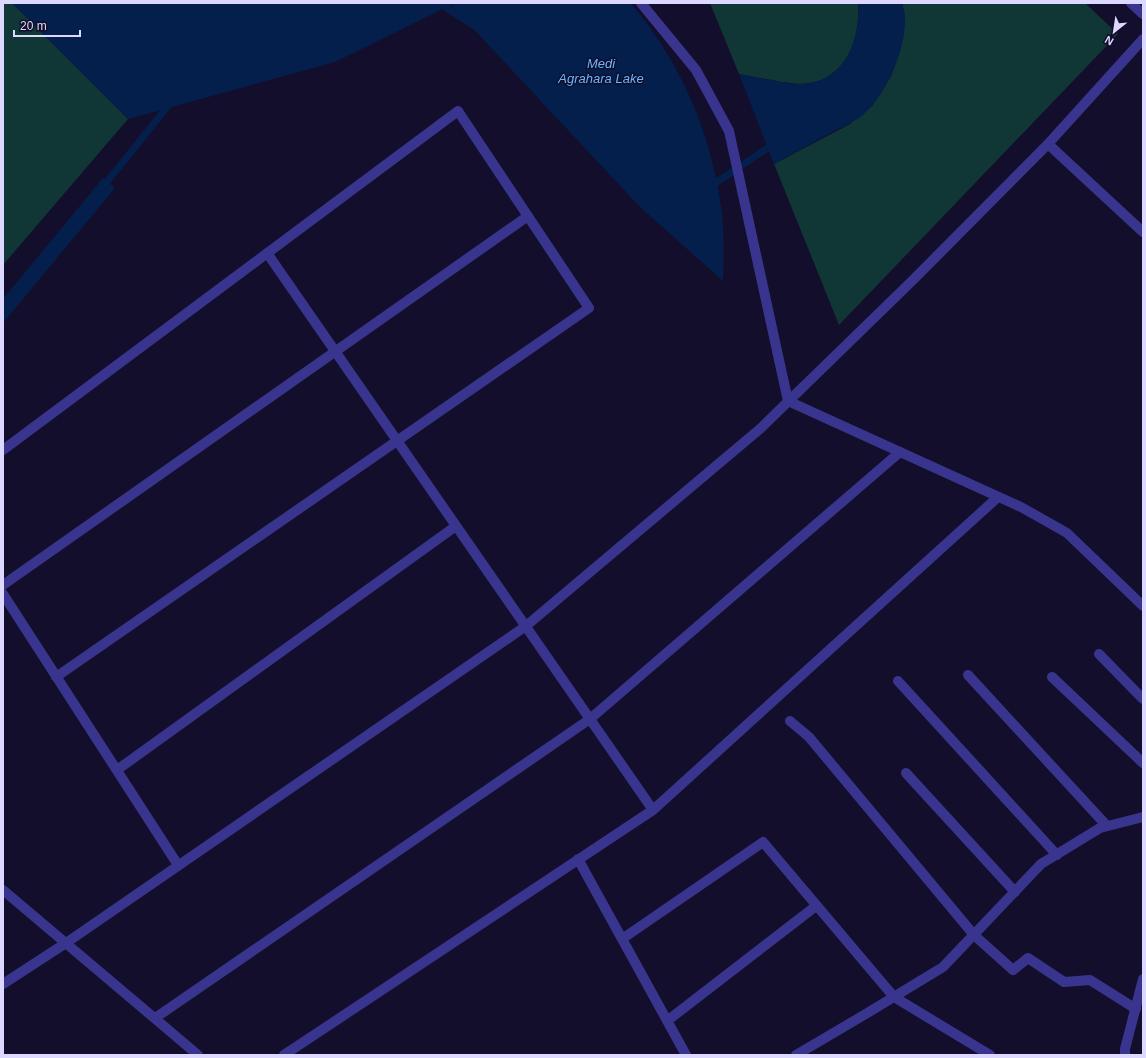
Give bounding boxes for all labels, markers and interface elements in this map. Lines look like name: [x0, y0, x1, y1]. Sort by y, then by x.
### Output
scale bar: [14, 12, 80, 38]
north arrow: [1094, 12, 1134, 52]
text: 20 m: [20, 19, 47, 33]
text: N: [1103, 33, 1115, 48]
water label: Medi Agrahara Lake: [557, 56, 644, 86]

